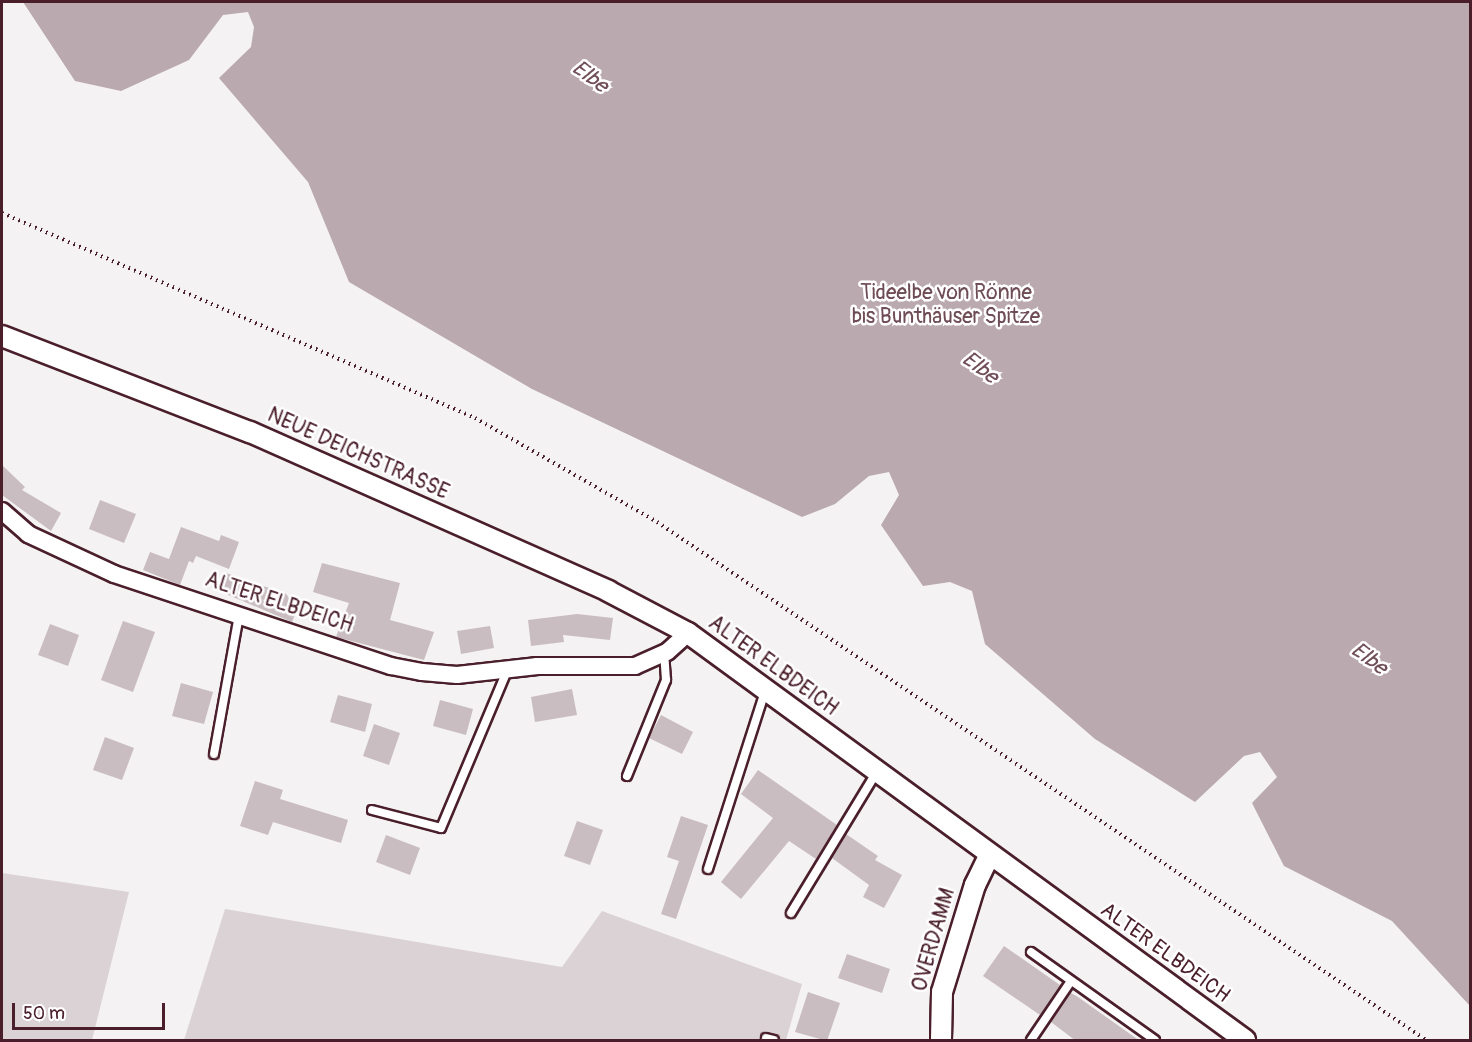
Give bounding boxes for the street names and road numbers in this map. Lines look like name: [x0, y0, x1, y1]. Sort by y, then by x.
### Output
street label: NEUE DEICHSTRASSE: [263, 403, 453, 505]
street label: ALTER ELBDEICH: [202, 567, 356, 639]
street label: ALTER ELBDEICH: [703, 611, 843, 721]
street label: OVERDAMM: [907, 886, 961, 994]
street label: ALTER ELBDEICH: [1095, 898, 1235, 1008]

